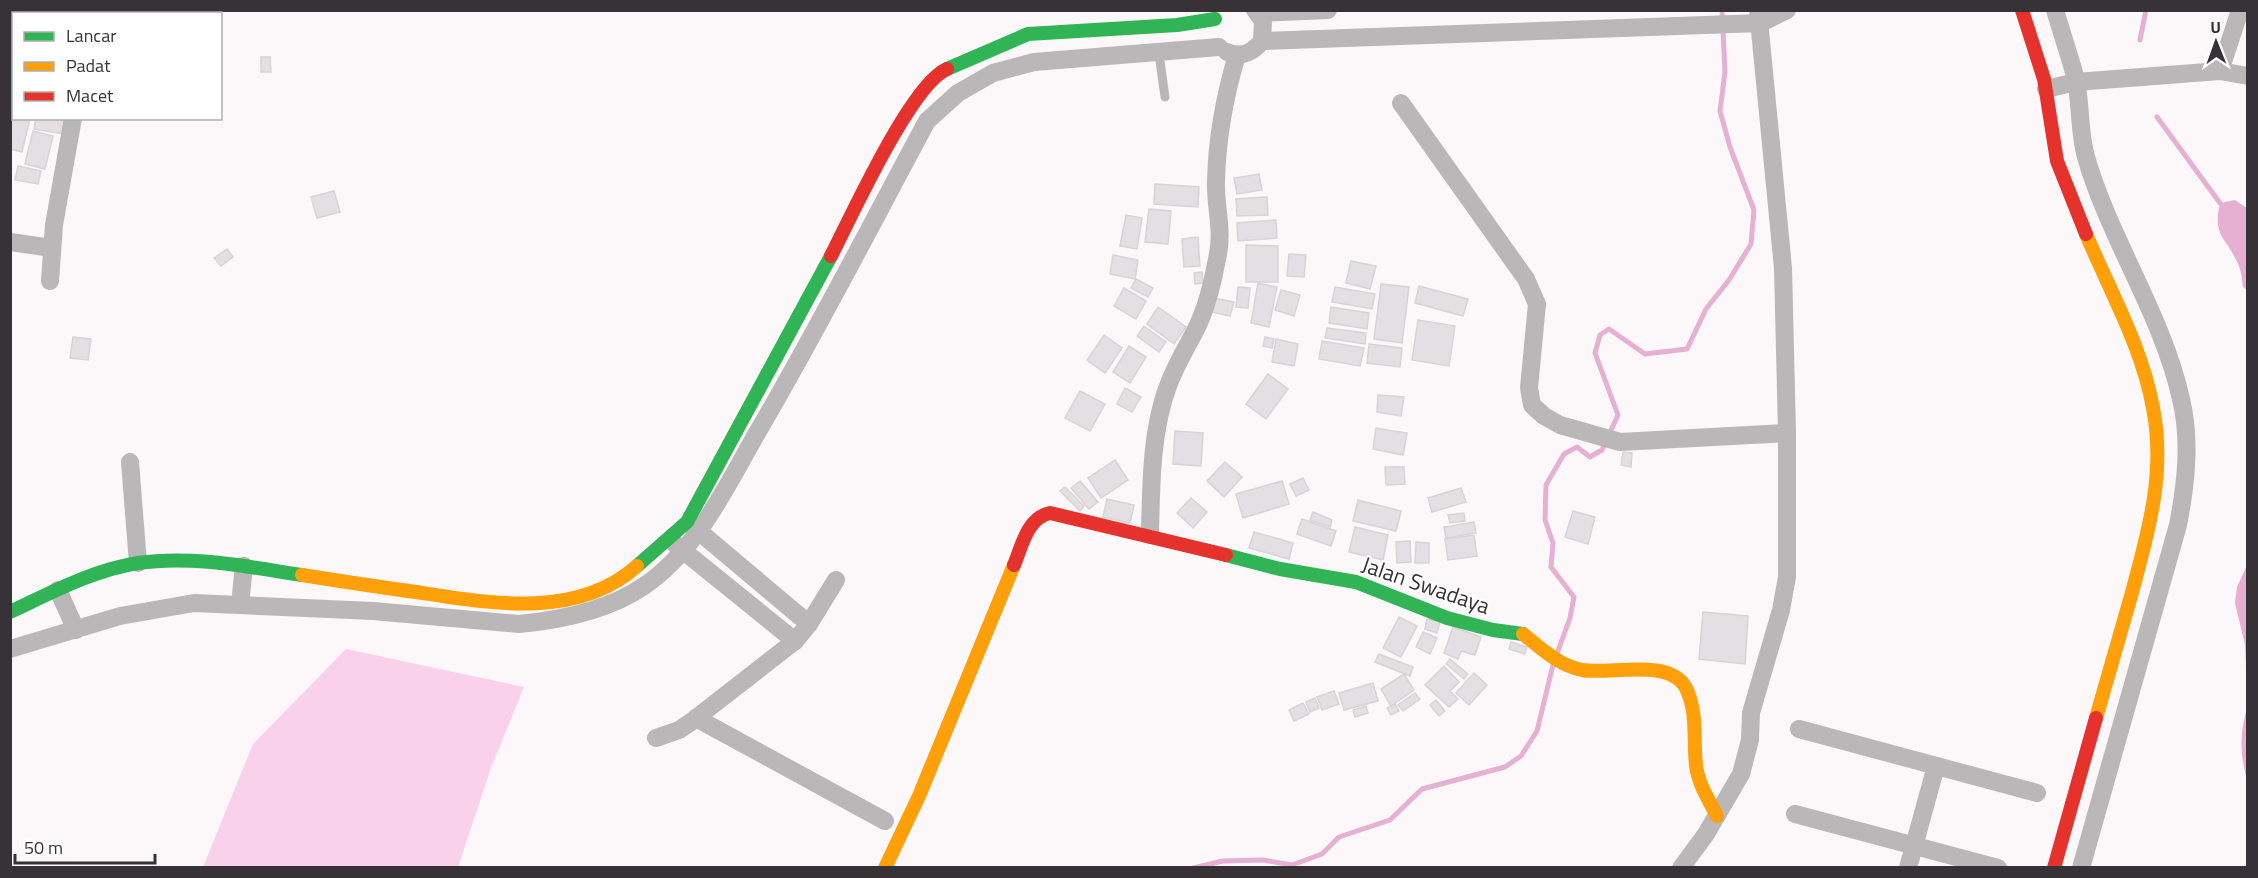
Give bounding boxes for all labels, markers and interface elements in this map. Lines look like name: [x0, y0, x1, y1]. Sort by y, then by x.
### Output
legend: [12, 12, 222, 120]
north arrow: [2186, 12, 2246, 72]
text: U: [2210, 15, 2221, 39]
text: Lancar: [66, 22, 116, 49]
text: Padat: [66, 52, 111, 79]
text: Macet: [66, 82, 114, 109]
street label: Jalan Swadaya: [1357, 547, 1495, 623]
scale bar: [15, 827, 154, 865]
text: 50 m: [24, 834, 63, 861]

